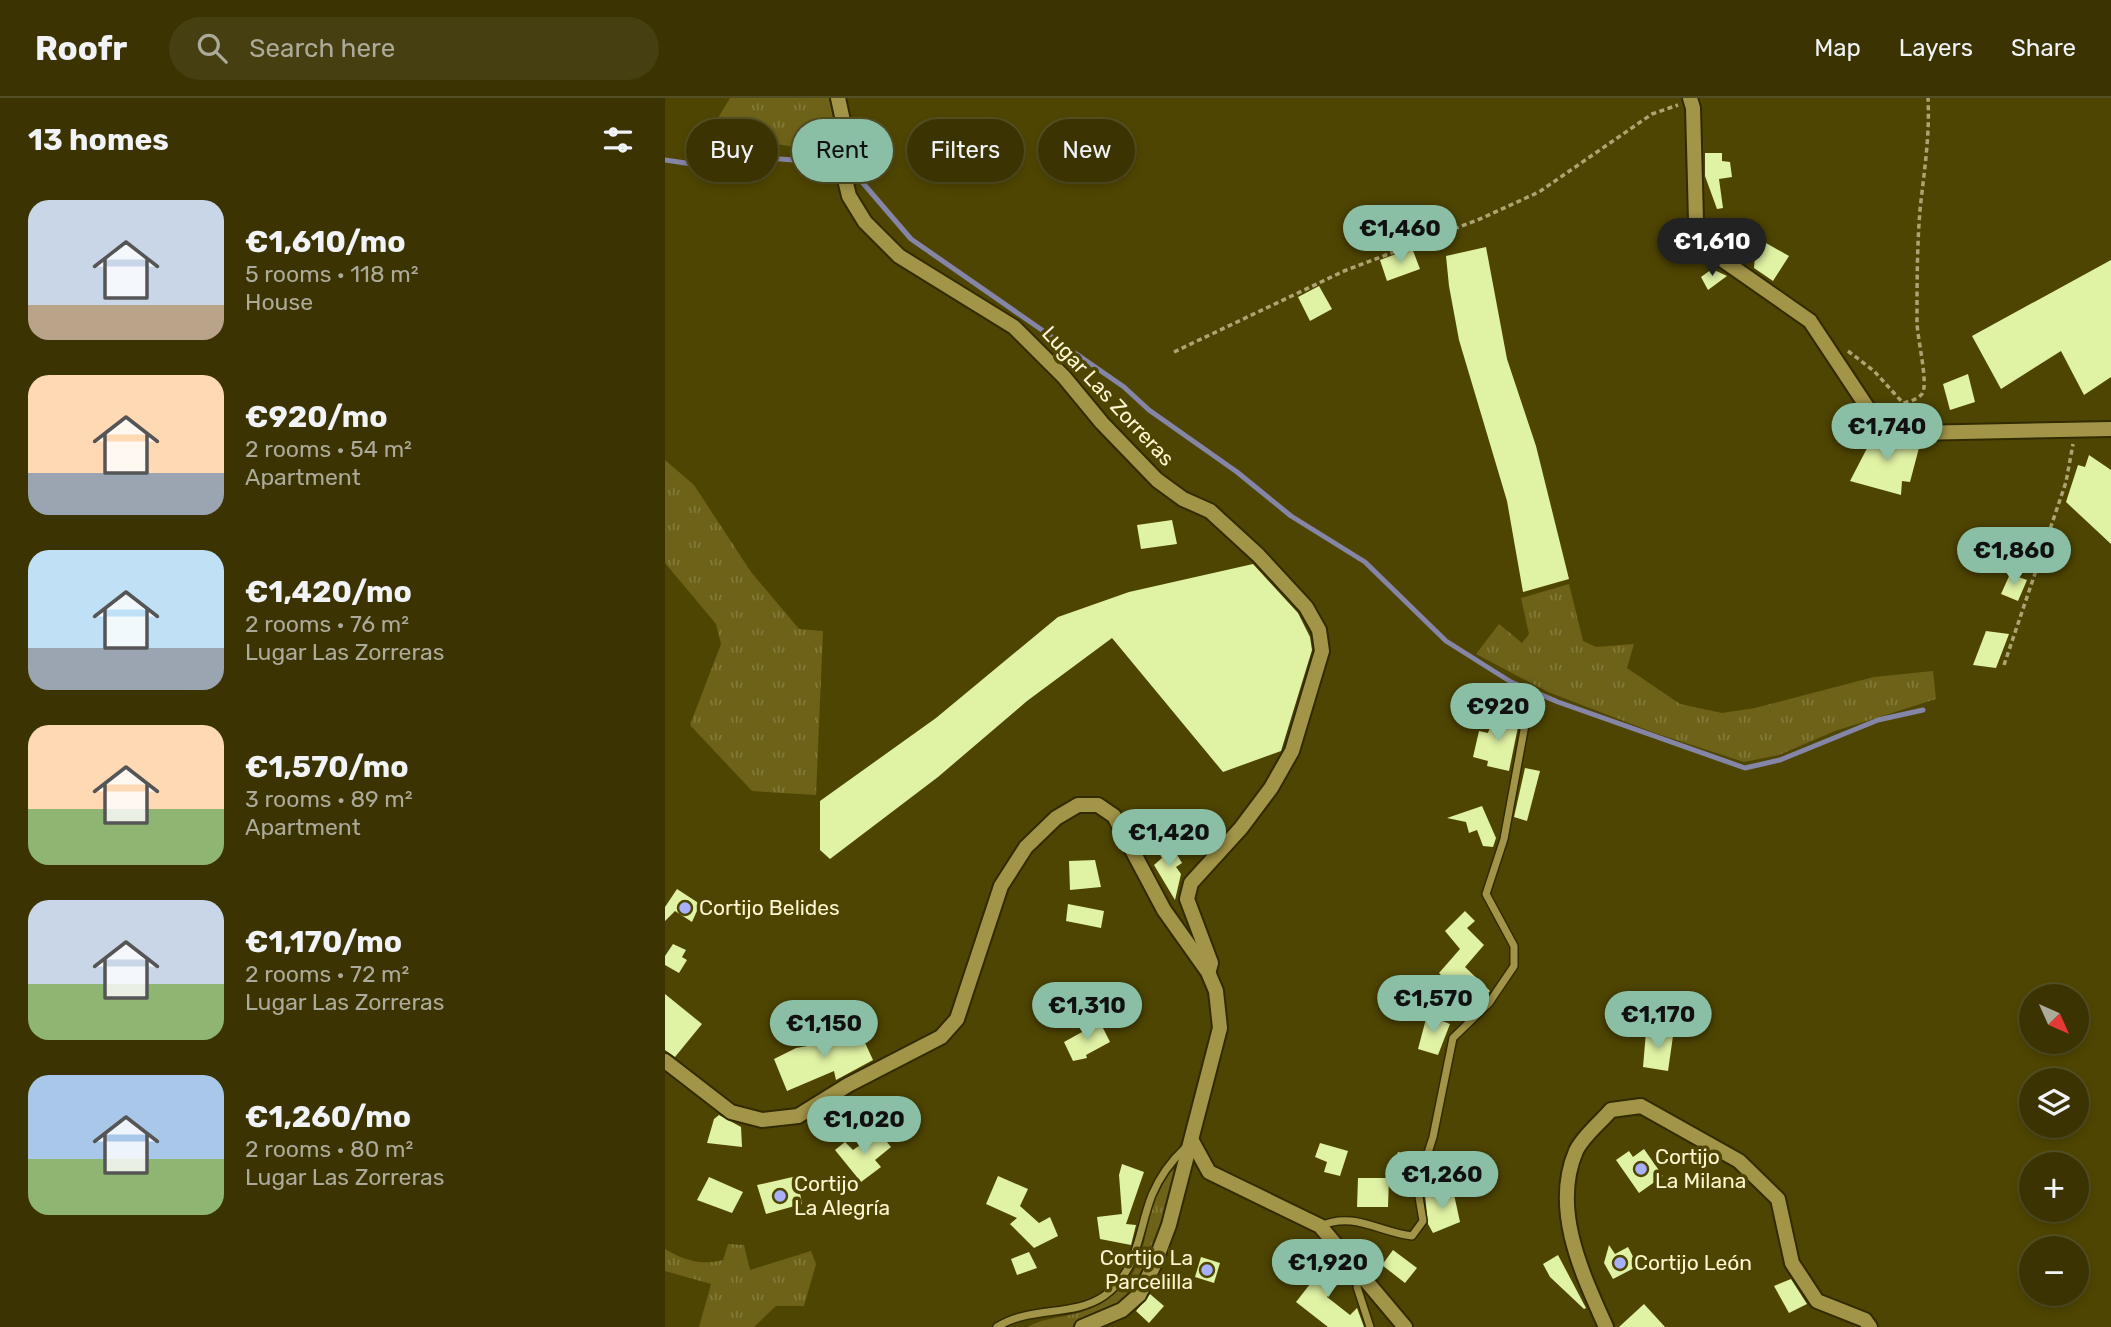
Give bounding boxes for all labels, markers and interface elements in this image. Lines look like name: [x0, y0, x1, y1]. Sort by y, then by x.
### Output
search box: [169, 17, 659, 80]
text: Roofr: [35, 29, 127, 68]
icon: search: [193, 29, 231, 67]
text: Search here: [249, 33, 395, 64]
text: Map: [1814, 34, 1861, 62]
text: Layers: [1899, 34, 1973, 62]
text: Share: [2011, 34, 2076, 62]
chip: Buy: [686, 119, 778, 182]
chip: Rent: [792, 119, 893, 182]
chip: Filters: [907, 119, 1024, 182]
chip: New: [1038, 119, 1135, 182]
icon: filters: [599, 121, 637, 159]
text: 13 homes: [28, 122, 169, 158]
pin: €1,460: [1343, 206, 1457, 265]
text: €1,460: [1359, 214, 1441, 242]
pin: €1,610: [1655, 218, 1769, 278]
text: €1,610/mo: [245, 224, 406, 260]
text: €1,610: [1673, 227, 1751, 255]
icon: home: [84, 228, 168, 312]
text: 5 rooms · 118 m²: [245, 260, 419, 288]
text: House: [245, 288, 313, 316]
street label: Lugar Las Zorreras: [1037, 321, 1180, 471]
text: €920/mo: [245, 399, 387, 435]
icon: home: [84, 403, 168, 487]
pin: €1,740: [1830, 404, 1944, 463]
text: €1,740: [1848, 412, 1926, 440]
text: 2 rooms · 54 m²: [245, 435, 412, 463]
text: Apartment: [245, 463, 361, 491]
pin: €1,860: [1957, 528, 2071, 587]
text: €1,860: [1973, 536, 2055, 564]
text: €1,420/mo: [245, 574, 412, 610]
icon: home: [84, 578, 168, 662]
text: 2 rooms · 76 m²: [245, 610, 409, 638]
text: Lugar Las Zorreras: [245, 638, 444, 666]
pin: €920: [1457, 684, 1539, 743]
text: €920: [1466, 692, 1530, 720]
text: €1,570/mo: [245, 749, 409, 785]
icon: home: [84, 753, 168, 837]
text: 3 rooms · 89 m²: [245, 785, 413, 813]
pin: €1,420: [1112, 810, 1226, 869]
text: Apartment: [245, 813, 361, 841]
text: €1,420: [1128, 818, 1210, 846]
place label: Cortijo Belides: [699, 895, 840, 920]
marker: Cortijo Belides: [677, 900, 693, 916]
text: €1,170/mo: [245, 924, 402, 960]
icon: home: [84, 928, 168, 1012]
text: 2 rooms · 72 m²: [245, 960, 409, 988]
pin: €1,570: [1376, 976, 1490, 1035]
pin: €1,310: [1030, 982, 1144, 1042]
text: €1,570: [1393, 984, 1473, 1012]
north arrow: [2019, 984, 2089, 1054]
map controls: [2019, 984, 2089, 1306]
text: Lugar Las Zorreras: [245, 988, 444, 1016]
text: €1,310: [1048, 991, 1126, 1019]
pin: €1,170: [1601, 992, 1715, 1051]
pin: €1,150: [767, 1000, 881, 1060]
text: €1,170: [1621, 1000, 1695, 1028]
text: €1,150: [786, 1009, 862, 1037]
button: layers: [2019, 1068, 2089, 1138]
pin: €1,020: [807, 1096, 921, 1156]
text: €1,260/mo: [245, 1099, 411, 1135]
icon: home: [84, 1103, 168, 1187]
text: €1,020: [823, 1105, 905, 1133]
text: 2 rooms · 80 m²: [245, 1135, 413, 1163]
place label: Cortijo La Milana: [1655, 1144, 1746, 1193]
pin: €1,260: [1385, 1152, 1499, 1211]
button: +: [2019, 1152, 2089, 1222]
text: €1,260: [1401, 1160, 1483, 1188]
marker: Cortijo La Milana: [1633, 1161, 1649, 1177]
text: Lugar Las Zorreras: [245, 1163, 444, 1191]
place label: Cortijo La Alegría: [794, 1171, 890, 1220]
marker: Cortijo La Alegría: [772, 1188, 788, 1204]
button: −: [2019, 1236, 2089, 1306]
pin: €1,920: [1271, 1240, 1385, 1299]
place label: Cortijo La Parcelilla: [1100, 1245, 1193, 1294]
text: €1,920: [1288, 1248, 1368, 1276]
place label: Cortijo León: [1634, 1250, 1752, 1275]
marker: Cortijo León: [1612, 1255, 1628, 1271]
marker: Cortijo La Parcelilla: [1199, 1262, 1215, 1278]

